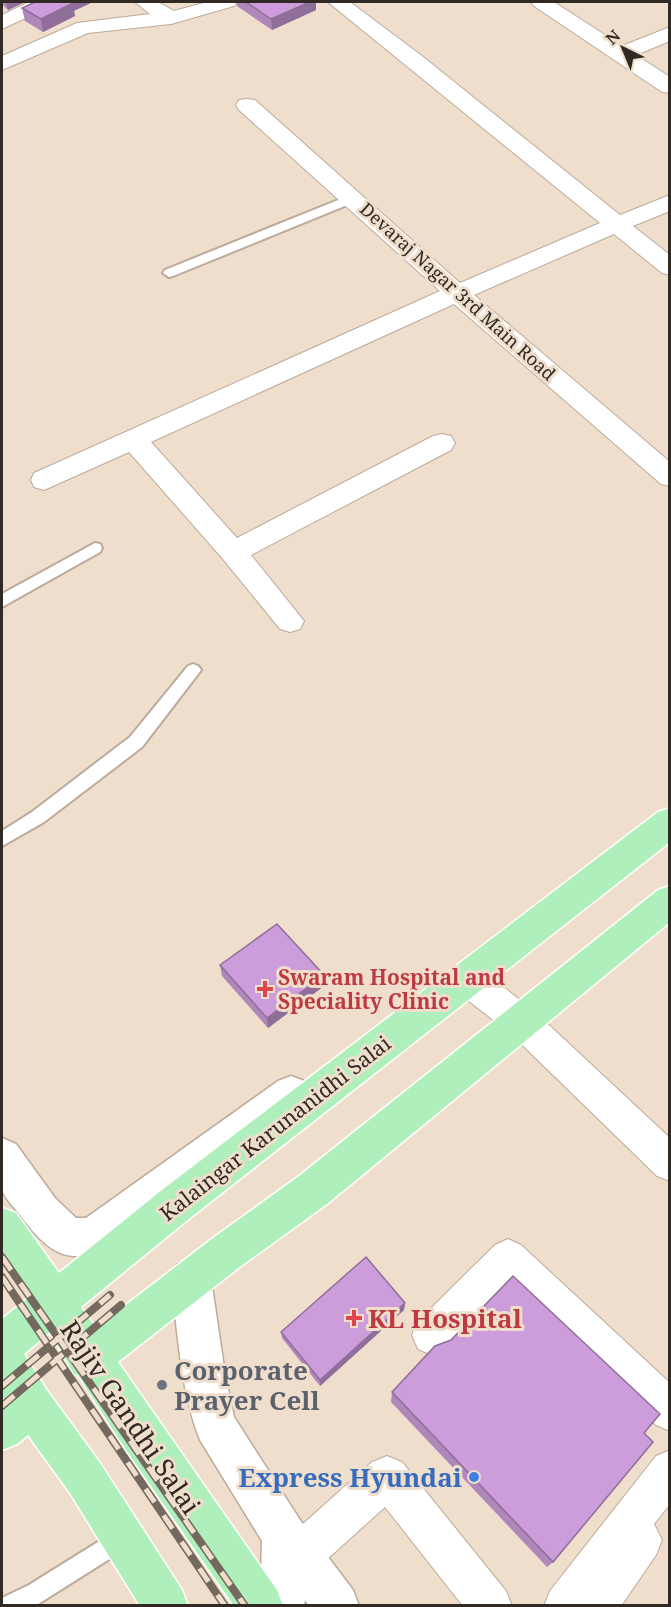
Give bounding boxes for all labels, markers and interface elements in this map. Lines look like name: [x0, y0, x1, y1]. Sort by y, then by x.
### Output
north arrow: [593, 18, 653, 78]
text: N: [601, 24, 625, 49]
street label: Devaraj Nagar 3rd Main Road: [355, 197, 561, 385]
place label: Swaram Hospital and Speciality Clinic: [278, 963, 506, 1015]
marker: Swaram Hospital and Speciality Clinic: [256, 980, 274, 998]
street label: Kalaingar Karunanidhi Salai: [154, 1029, 396, 1227]
place label: KL Hospital: [368, 1300, 522, 1336]
marker: KL Hospital: [345, 1309, 363, 1327]
street label: Rajiv Gandhi Salai: [53, 1313, 209, 1521]
place label: Corporate Prayer Cell: [174, 1352, 320, 1418]
marker: Corporate Prayer Cell: [155, 1378, 169, 1392]
place label: Express Hyundai: [239, 1459, 462, 1495]
marker: Express Hyundai: [467, 1470, 481, 1484]

